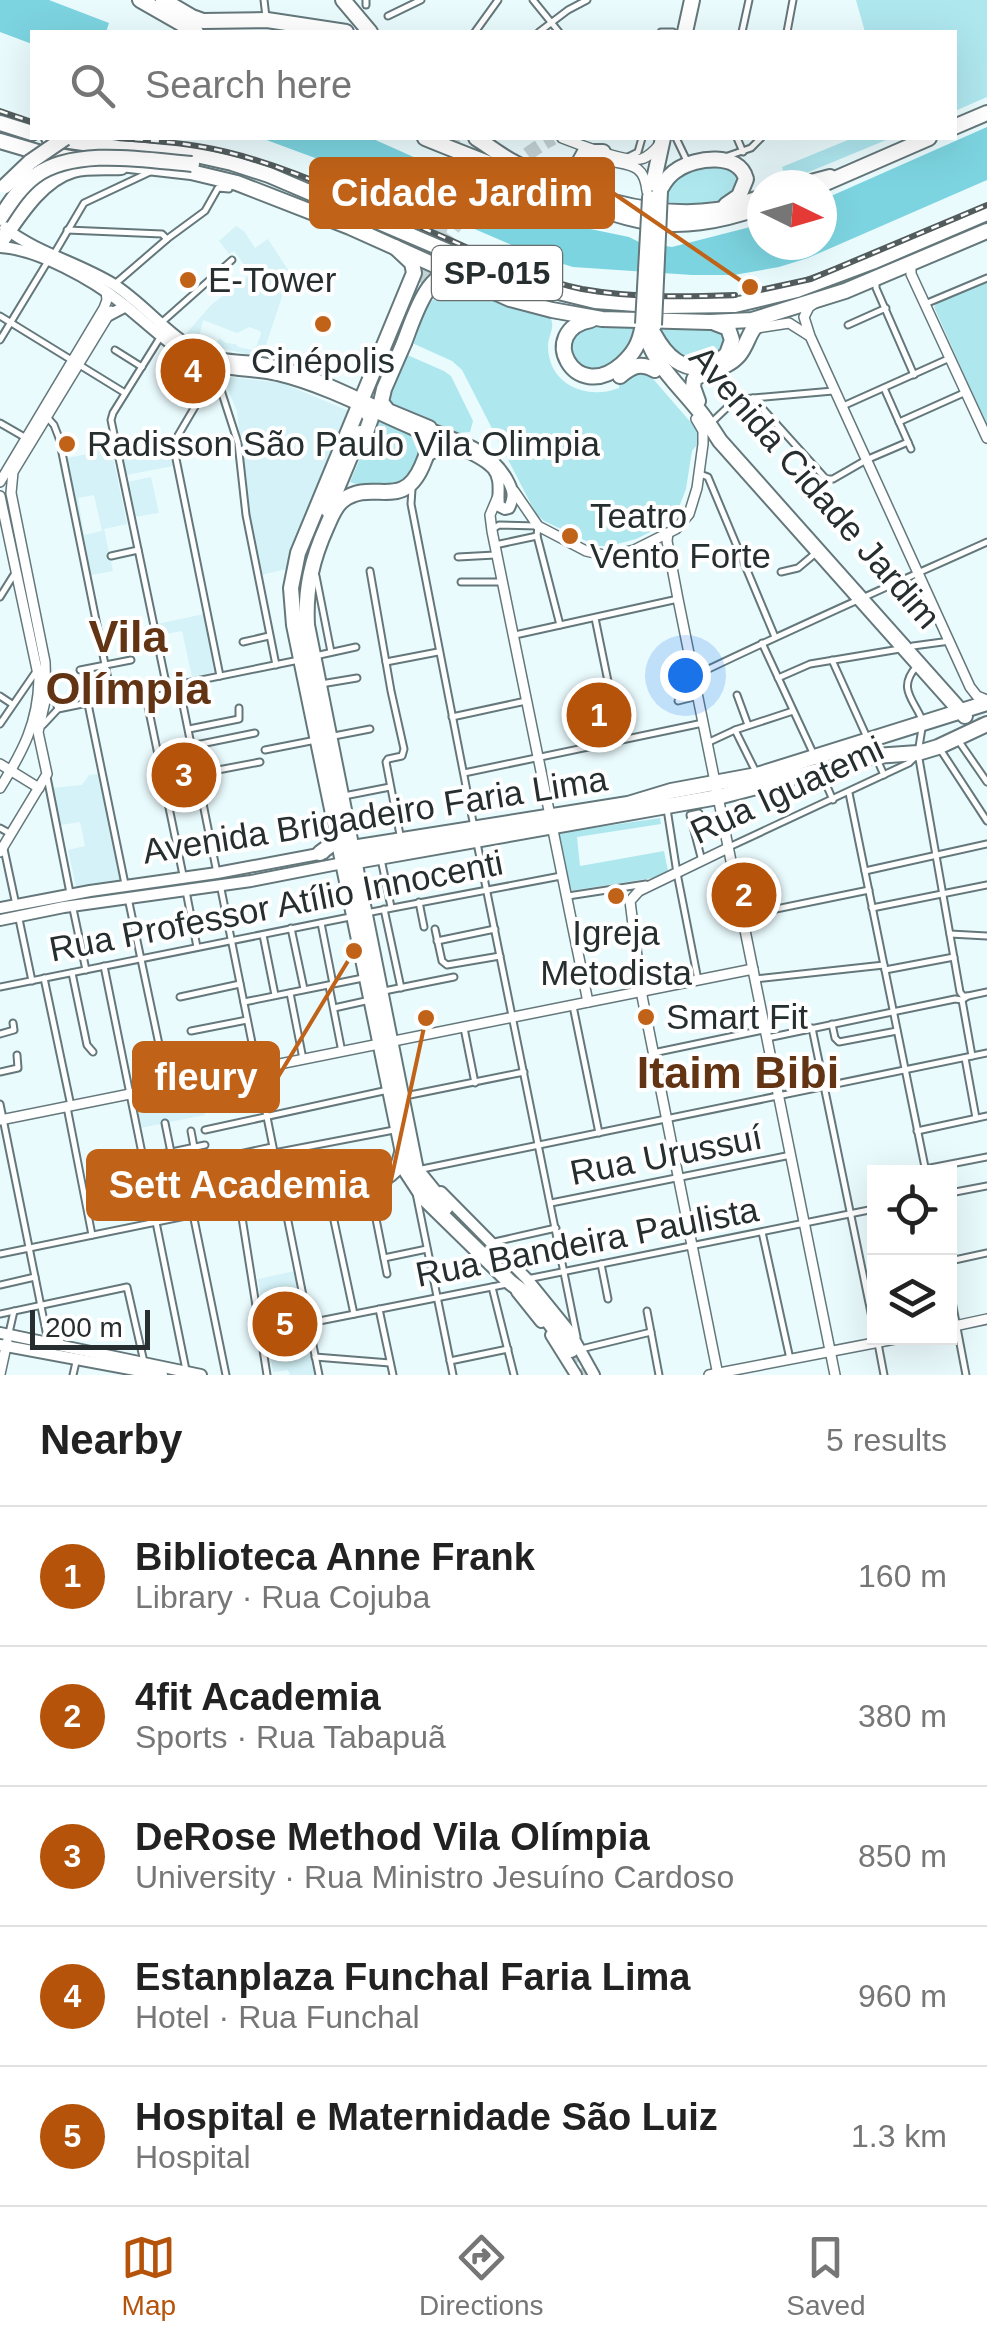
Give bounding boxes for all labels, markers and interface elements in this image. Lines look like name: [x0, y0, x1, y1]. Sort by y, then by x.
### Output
search box: [30, 30, 957, 140]
icon: search: [65, 58, 120, 113]
text: Search here: [145, 64, 352, 106]
callout: Cidade Jardim: [311, 159, 613, 227]
north arrow: [747, 170, 837, 260]
text: Cidade Jardim: [331, 172, 593, 214]
road number: SP-015: [432, 246, 562, 300]
place label: E-Tower: [208, 260, 337, 299]
marker: E-Tower: [177, 269, 199, 291]
marker: Cinépolis: [312, 313, 334, 335]
pin: 4: [160, 334, 226, 408]
street label: Avenida Cidade Jardim: [682, 338, 949, 636]
place label: Cinépolis: [251, 341, 395, 380]
place label: Radisson São Paulo Vila Olimpia: [87, 424, 601, 463]
marker: Radisson São Paulo Vila Olimpia: [56, 433, 78, 455]
place label: Teatro Vento Forte: [590, 496, 771, 575]
marker: Teatro Vento Forte: [559, 525, 581, 547]
district label: Vila Olímpia: [45, 611, 211, 714]
your location: [660, 650, 711, 701]
pin: 1: [566, 678, 632, 752]
street label: Rua Iguatemi: [684, 728, 889, 851]
pin: 3: [152, 738, 216, 812]
street label: Avenida Brigadeiro Faria Lima: [140, 758, 611, 871]
street label: Rua Professor Atílio Innocenti: [46, 842, 506, 969]
pin: 2: [712, 858, 776, 932]
marker: Igreja Metodista: [605, 885, 627, 907]
place label: Igreja Metodista: [540, 913, 692, 992]
place label: Smart Fit: [666, 997, 808, 1036]
marker: Smart Fit: [635, 1006, 657, 1028]
callout: fleury: [134, 1043, 278, 1111]
district label: Itaim Bibi: [637, 1047, 839, 1098]
text: fleury: [154, 1056, 258, 1098]
street label: Rua Urussuí: [567, 1117, 765, 1192]
callout: Sett Academia: [88, 1151, 390, 1219]
text: Sett Academia: [109, 1164, 370, 1206]
map controls: [867, 1165, 957, 1345]
button: locate: [867, 1165, 957, 1255]
street label: Rua Bandeira Paulista: [412, 1189, 762, 1294]
button: layers: [867, 1255, 957, 1345]
pin: 5: [252, 1286, 318, 1362]
scale bar: [30, 1305, 150, 1350]
text: 200 m: [45, 1312, 123, 1343]
text: Nearby: [40, 1416, 182, 1463]
text: 5 results: [826, 1422, 947, 1458]
text: Biblioteca Anne Frank: [135, 1536, 535, 1578]
text: 1: [64, 1558, 81, 1594]
text: 160 m: [858, 1558, 947, 1594]
text: Library · Rua Cojuba: [135, 1579, 430, 1615]
text: 4fit Academia: [135, 1676, 381, 1718]
text: 2: [64, 1698, 81, 1734]
text: 380 m: [858, 1698, 947, 1734]
text: Sports · Rua Tabapuã: [135, 1719, 446, 1755]
text: DeRose Method Vila Olímpia: [135, 1816, 650, 1858]
text: 3: [64, 1838, 81, 1874]
text: 850 m: [858, 1838, 947, 1874]
text: University · Rua Ministro Jesuíno Cardoso: [135, 1859, 734, 1895]
text: Estanplaza Funchal Faria Lima: [135, 1956, 690, 1998]
text: 4: [64, 1978, 81, 2014]
text: 960 m: [858, 1978, 947, 2014]
text: Hotel · Rua Funchal: [135, 1999, 420, 2035]
text: Hospital e Maternidade São Luiz: [135, 2096, 718, 2138]
text: 5: [64, 2118, 81, 2154]
text: 1.3 km: [851, 2118, 947, 2154]
text: Hospital: [135, 2139, 251, 2175]
tab: Map: [121, 2230, 176, 2322]
tab: Directions: [419, 2230, 544, 2322]
tab: Saved: [786, 2230, 866, 2322]

